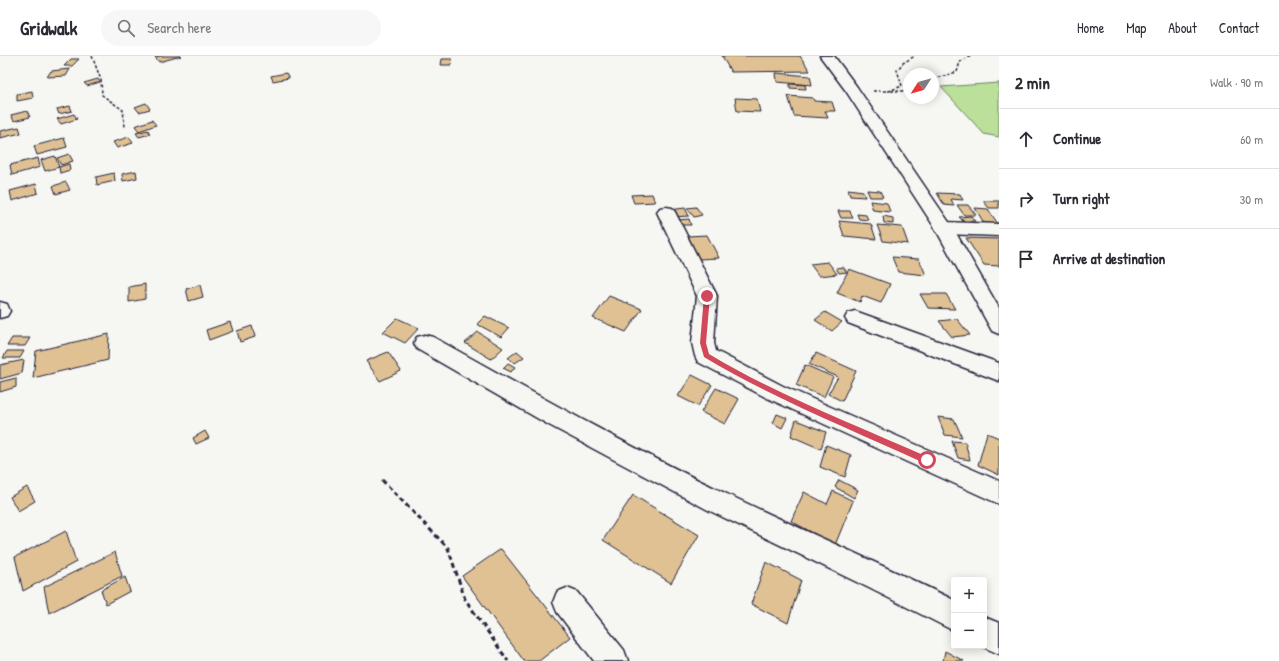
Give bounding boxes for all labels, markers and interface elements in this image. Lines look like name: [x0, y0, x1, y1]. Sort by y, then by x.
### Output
search box: [101, 10, 381, 46]
text: Gridwalk: [20, 15, 77, 41]
icon: search: [115, 17, 137, 39]
text: Search here: [147, 17, 211, 38]
text: Home: [1077, 18, 1104, 37]
text: Map: [1126, 18, 1146, 37]
text: About: [1168, 18, 1197, 37]
text: Contact: [1219, 18, 1259, 37]
north arrow: [903, 68, 939, 104]
text: 2 min: [1015, 71, 1050, 94]
text: Walk · 90 m: [1210, 73, 1263, 91]
icon: ahead: [1015, 128, 1037, 150]
text: Continue: [1053, 128, 1101, 149]
text: 60 m: [1240, 130, 1263, 148]
icon: right: [1015, 188, 1037, 210]
text: Turn right: [1053, 188, 1109, 209]
text: 30 m: [1240, 190, 1263, 208]
icon: arrive: [1015, 248, 1037, 270]
text: Arrive at destination: [1053, 248, 1165, 269]
route end: [698, 287, 716, 305]
route start: [918, 451, 936, 469]
map controls: [951, 577, 987, 649]
button: +: [951, 577, 987, 613]
button: −: [951, 613, 987, 649]

